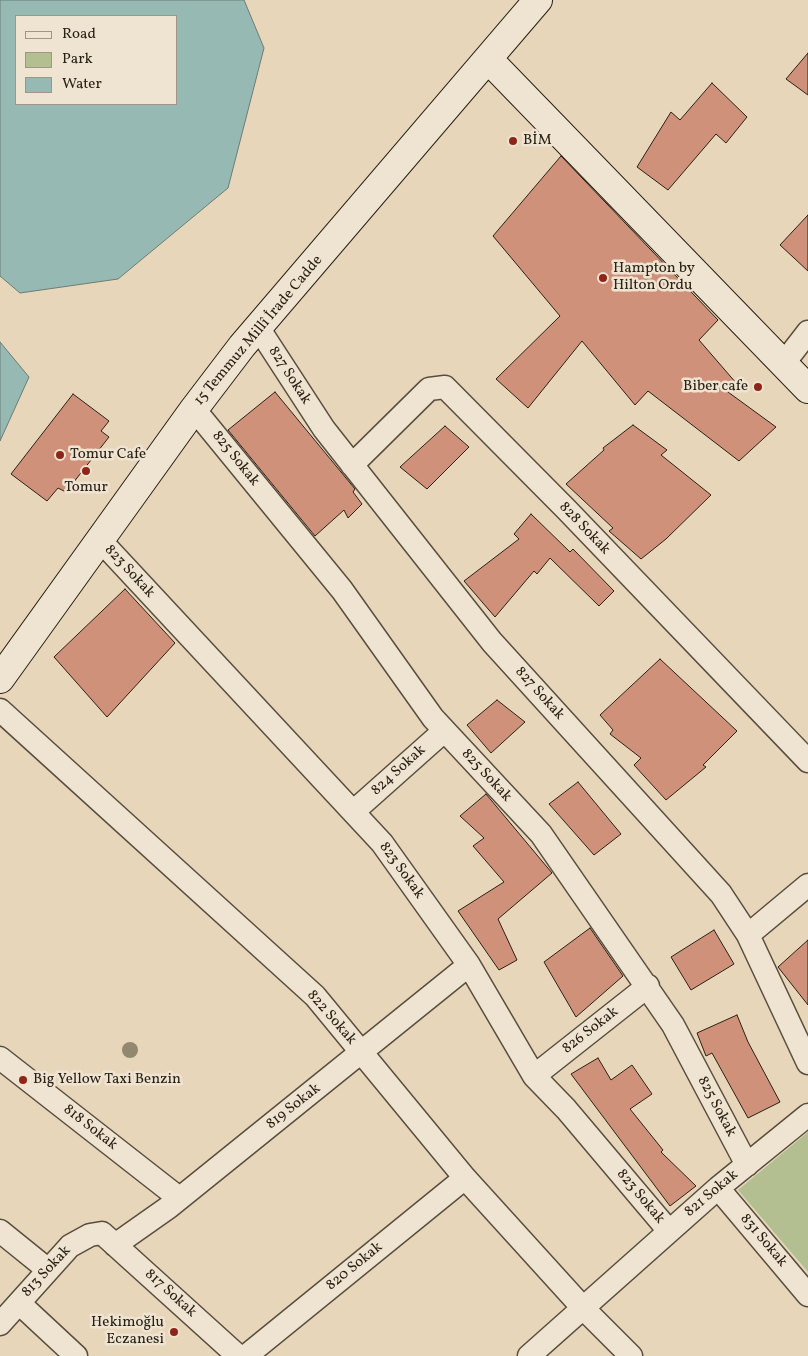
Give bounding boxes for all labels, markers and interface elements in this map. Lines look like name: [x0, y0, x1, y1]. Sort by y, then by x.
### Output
legend: [15, 15, 178, 105]
text: Road: [62, 24, 96, 45]
text: Park: [62, 49, 93, 70]
text: Water: [62, 74, 102, 95]
place label: BİM: [523, 132, 552, 150]
marker: BİM: [507, 135, 519, 147]
street label: 15 Temmuz Millî İrade Cadde: [191, 252, 327, 410]
place label: Hampton by Hilton Ordu: [613, 260, 695, 295]
marker: Hampton by Hilton Ordu: [597, 272, 609, 284]
street label: 827 Sokak: [264, 344, 314, 408]
place label: Biber cafe: [683, 378, 748, 396]
marker: Biber cafe: [752, 381, 764, 393]
street label: 825 Sokak: [207, 428, 263, 490]
place label: Tomur Cafe: [70, 446, 146, 464]
marker: Tomur Cafe: [54, 449, 66, 461]
marker: Tomur: [80, 465, 92, 477]
place label: Tomur: [64, 479, 108, 497]
street label: 828 Sokak: [555, 499, 613, 559]
street label: 823 Sokak: [100, 542, 158, 602]
street label: 827 Sokak: [510, 664, 568, 724]
street label: 824 Sokak: [368, 742, 430, 800]
street label: 825 Sokak: [457, 746, 515, 806]
street label: 823 Sokak: [374, 839, 428, 903]
street label: 822 Sokak: [302, 987, 360, 1049]
street label: 826 Sokak: [559, 1004, 623, 1058]
place label: Big Yellow Taxi Benzin: [33, 1071, 181, 1089]
marker: Big Yellow Taxi Benzin: [17, 1074, 29, 1086]
street label: 825 Sokak: [693, 1074, 739, 1140]
street label: 819 Sokak: [263, 1080, 325, 1134]
street label: 818 Sokak: [59, 1101, 121, 1155]
street label: 823 Sokak: [612, 1166, 668, 1228]
street label: 821 Sokak: [682, 1166, 742, 1222]
street label: 831 Sokak: [736, 1211, 790, 1271]
street label: 820 Sokak: [323, 1239, 387, 1295]
street label: 813 Sokak: [19, 1242, 75, 1302]
street label: 817 Sokak: [140, 1266, 200, 1322]
place label: Hekimoğlu Eczanesi: [91, 1314, 164, 1349]
marker: Hekimoğlu Eczanesi: [168, 1326, 180, 1338]

